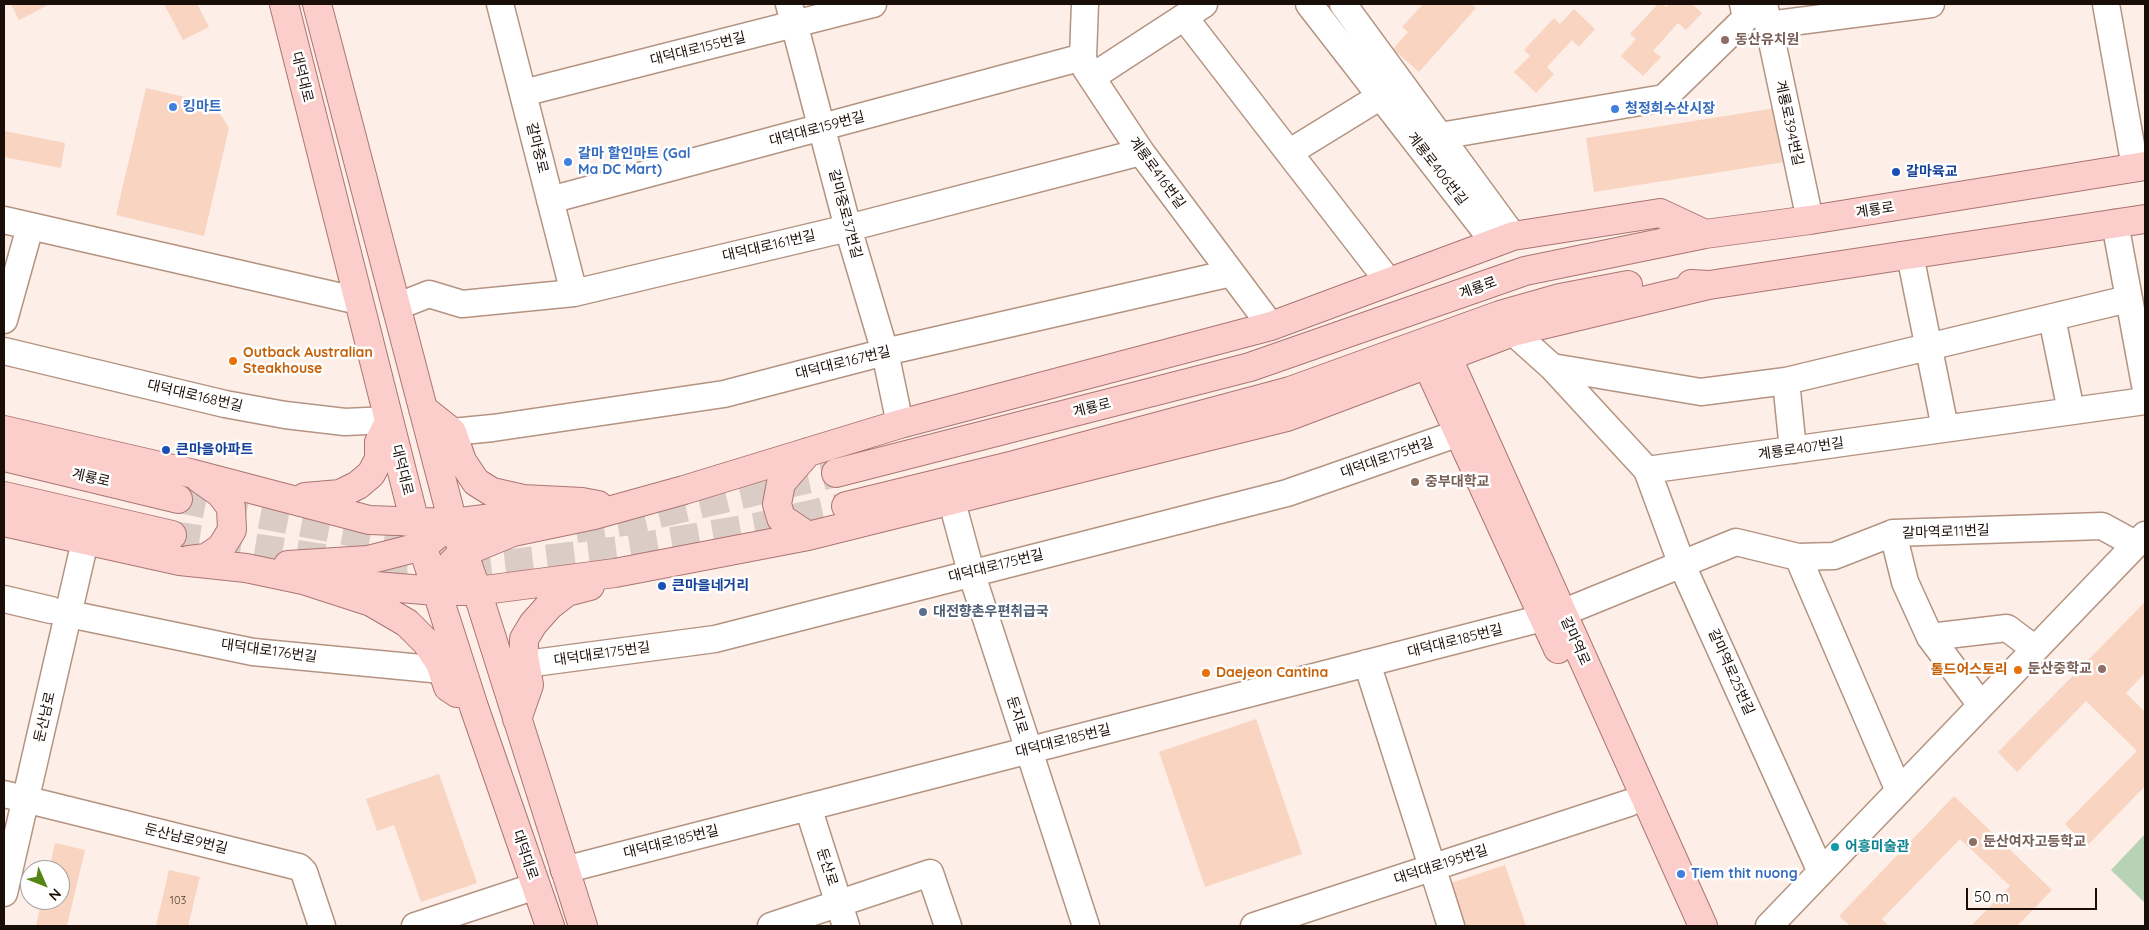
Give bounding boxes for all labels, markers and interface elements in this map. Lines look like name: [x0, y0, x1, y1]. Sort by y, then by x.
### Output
street label: 대덕대로155번길: [649, 29, 747, 69]
place label: 동산유치원: [1735, 32, 1799, 48]
marker: 동산유치원: [1719, 34, 1731, 46]
street label: 대덕대로: [288, 50, 316, 104]
street label: 계룡로394번길: [1772, 79, 1806, 167]
place label: 킹마트: [183, 99, 222, 115]
marker: 킹마트: [167, 101, 179, 113]
place label: 청정회수산시장: [1625, 101, 1715, 117]
marker: 청정회수산시장: [1609, 103, 1621, 115]
street label: 대덕대로159번길: [768, 108, 866, 150]
street label: 갈마중로: [523, 121, 551, 175]
street label: 계룡로406번길: [1403, 129, 1471, 209]
street label: 계룡로416번길: [1125, 134, 1189, 212]
place label: 갈마 할인마트 (Gal Ma DC Mart): [578, 146, 691, 178]
marker: 갈마 할인마트 (Gal Ma DC Mart): [562, 156, 574, 168]
place label: 갈마육교: [1906, 164, 1958, 180]
marker: 갈마육교: [1890, 166, 1902, 178]
street label: 갈마중로37번길: [825, 167, 865, 261]
street label: 계룡로: [1855, 199, 1895, 221]
street label: 대덕대로161번길: [721, 227, 817, 265]
street label: 계룡로: [1457, 273, 1499, 303]
street label: 대덕대로167번길: [794, 343, 892, 383]
place label: Outback Australian Steakhouse: [243, 345, 373, 378]
marker: Outback Australian Steakhouse: [227, 355, 239, 367]
street label: 대덕대로168번길: [146, 377, 244, 415]
street label: 계룡로: [1071, 395, 1113, 421]
street label: 대덕대로175번길: [1338, 434, 1436, 482]
street label: 계룡로407번길: [1757, 435, 1845, 463]
place label: 큰마을아파트: [176, 442, 253, 458]
street label: 대덕대로: [388, 443, 416, 497]
marker: 큰마을아파트: [160, 444, 172, 456]
street label: 계룡로: [70, 465, 112, 491]
place label: 중부대학교: [1425, 474, 1489, 490]
marker: 중부대학교: [1409, 476, 1421, 488]
street label: 갈마역로11번길: [1902, 522, 1990, 542]
street label: 대덕대로175번길: [947, 546, 1045, 586]
place label: 큰마을네거리: [672, 578, 749, 594]
marker: 큰마을네거리: [656, 580, 668, 592]
place label: 대전향촌우편취급국: [933, 604, 1049, 620]
marker: 대전향촌우편취급국: [917, 606, 929, 618]
street label: 갈마역로: [1557, 614, 1593, 668]
street label: 대덕대로185번길: [1406, 621, 1504, 661]
street label: 갈마역로25번길: [1704, 626, 1758, 718]
street label: 대덕대로176번길: [220, 636, 318, 666]
street label: 대덕대로175번길: [553, 639, 651, 669]
place label: 둔산중학교: [2028, 661, 2092, 677]
place label: 톨드어스토리: [1931, 662, 2008, 678]
marker: 둔산중학교: [2096, 663, 2108, 675]
marker: 톨드어스토리: [2012, 664, 2024, 676]
place label: Daejeon Cantina: [1216, 665, 1328, 681]
marker: Daejeon Cantina: [1200, 667, 1212, 679]
street label: 둔산남로: [31, 690, 59, 744]
street label: 둔지로: [1003, 694, 1031, 736]
street label: 대덕대로185번길: [1014, 721, 1112, 761]
street label: 둔산남로9번길: [143, 821, 229, 857]
street label: 대덕대로185번길: [622, 822, 720, 862]
street label: 대덕대로: [509, 828, 541, 882]
place label: 둔산여자고등학교: [1983, 834, 2086, 850]
marker: 둔산여자고등학교: [1967, 836, 1979, 848]
place label: 어흥미술관: [1845, 839, 1909, 855]
marker: 어흥미술관: [1829, 841, 1841, 853]
street label: 대덕대로195번길: [1392, 842, 1490, 888]
street label: 둔산로: [813, 846, 841, 888]
north arrow: [20, 860, 70, 910]
place label: Tiem thit nuong: [1691, 866, 1798, 882]
marker: Tiem thit nuong: [1675, 868, 1687, 880]
scale bar: [1969, 878, 2100, 910]
text: N: [45, 885, 65, 905]
text: 50 m: [1974, 887, 2009, 906]
house number: 103: [170, 894, 186, 908]

